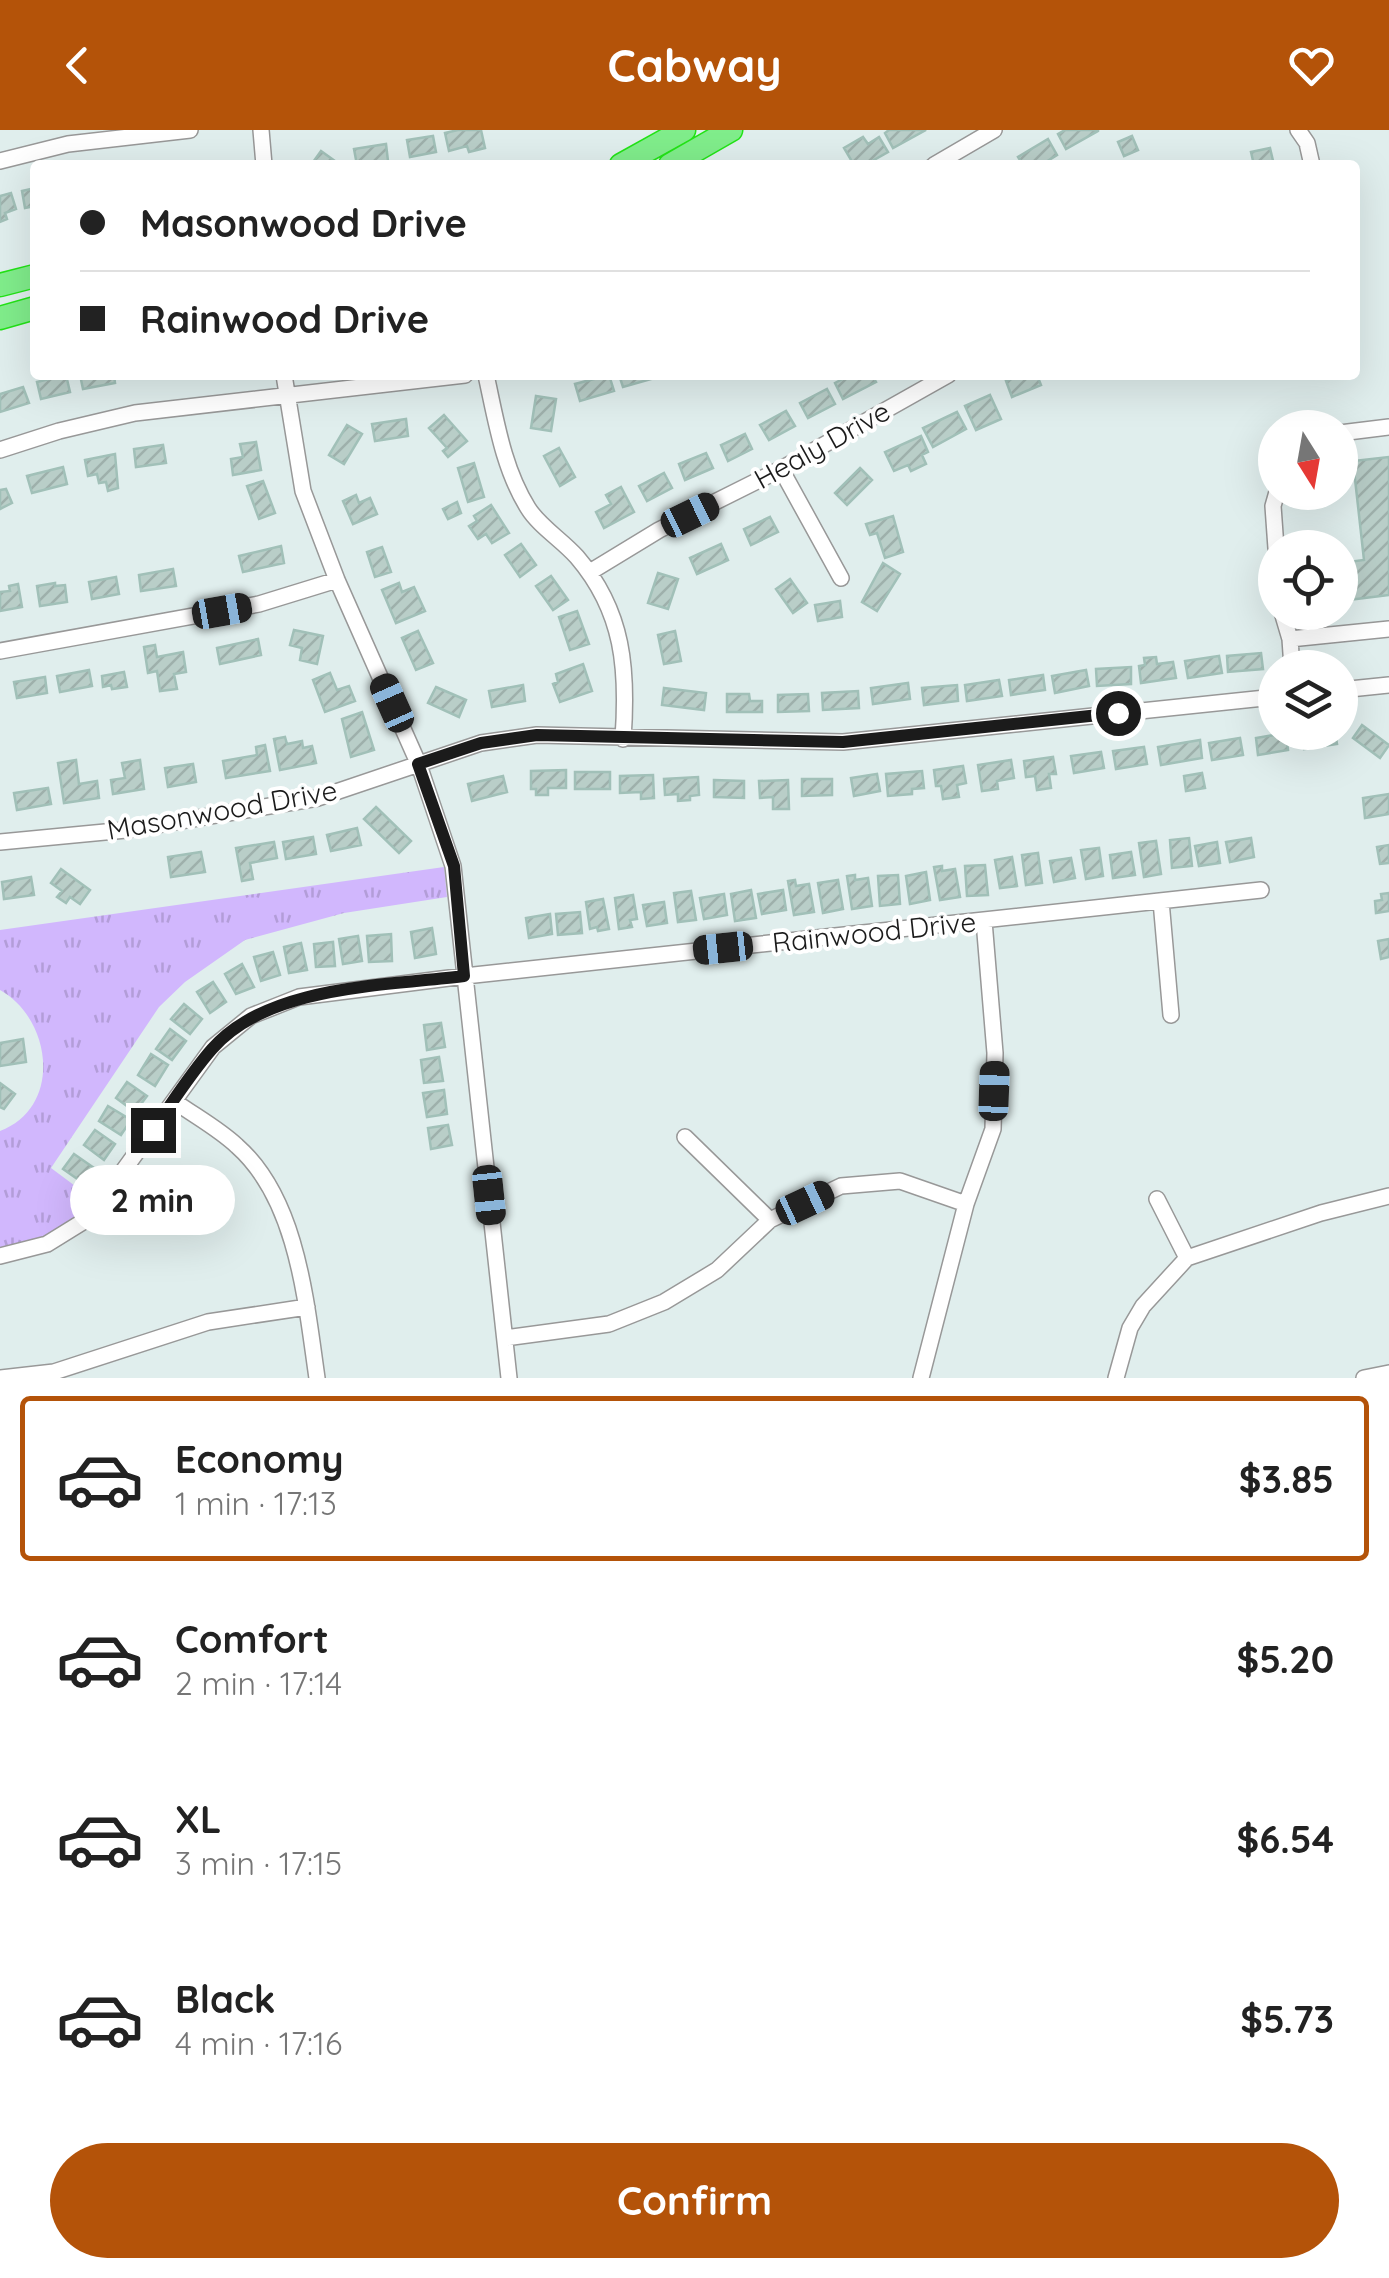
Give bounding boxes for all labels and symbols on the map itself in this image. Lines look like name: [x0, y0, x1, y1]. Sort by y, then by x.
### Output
street label: Healy Drive: [748, 393, 896, 496]
north arrow: [1258, 410, 1358, 510]
car: [656, 488, 724, 542]
car: [190, 591, 254, 631]
car: [366, 669, 418, 737]
route start: [1096, 691, 1141, 736]
street label: Masonwood Drive: [104, 772, 340, 847]
street label: Rainwood Drive: [770, 903, 978, 960]
car: [692, 930, 754, 966]
car: [978, 1060, 1010, 1122]
route end: [131, 1108, 176, 1153]
car: [471, 1164, 507, 1226]
callout: 2 min: [70, 1165, 236, 1235]
car: [771, 1177, 839, 1229]

